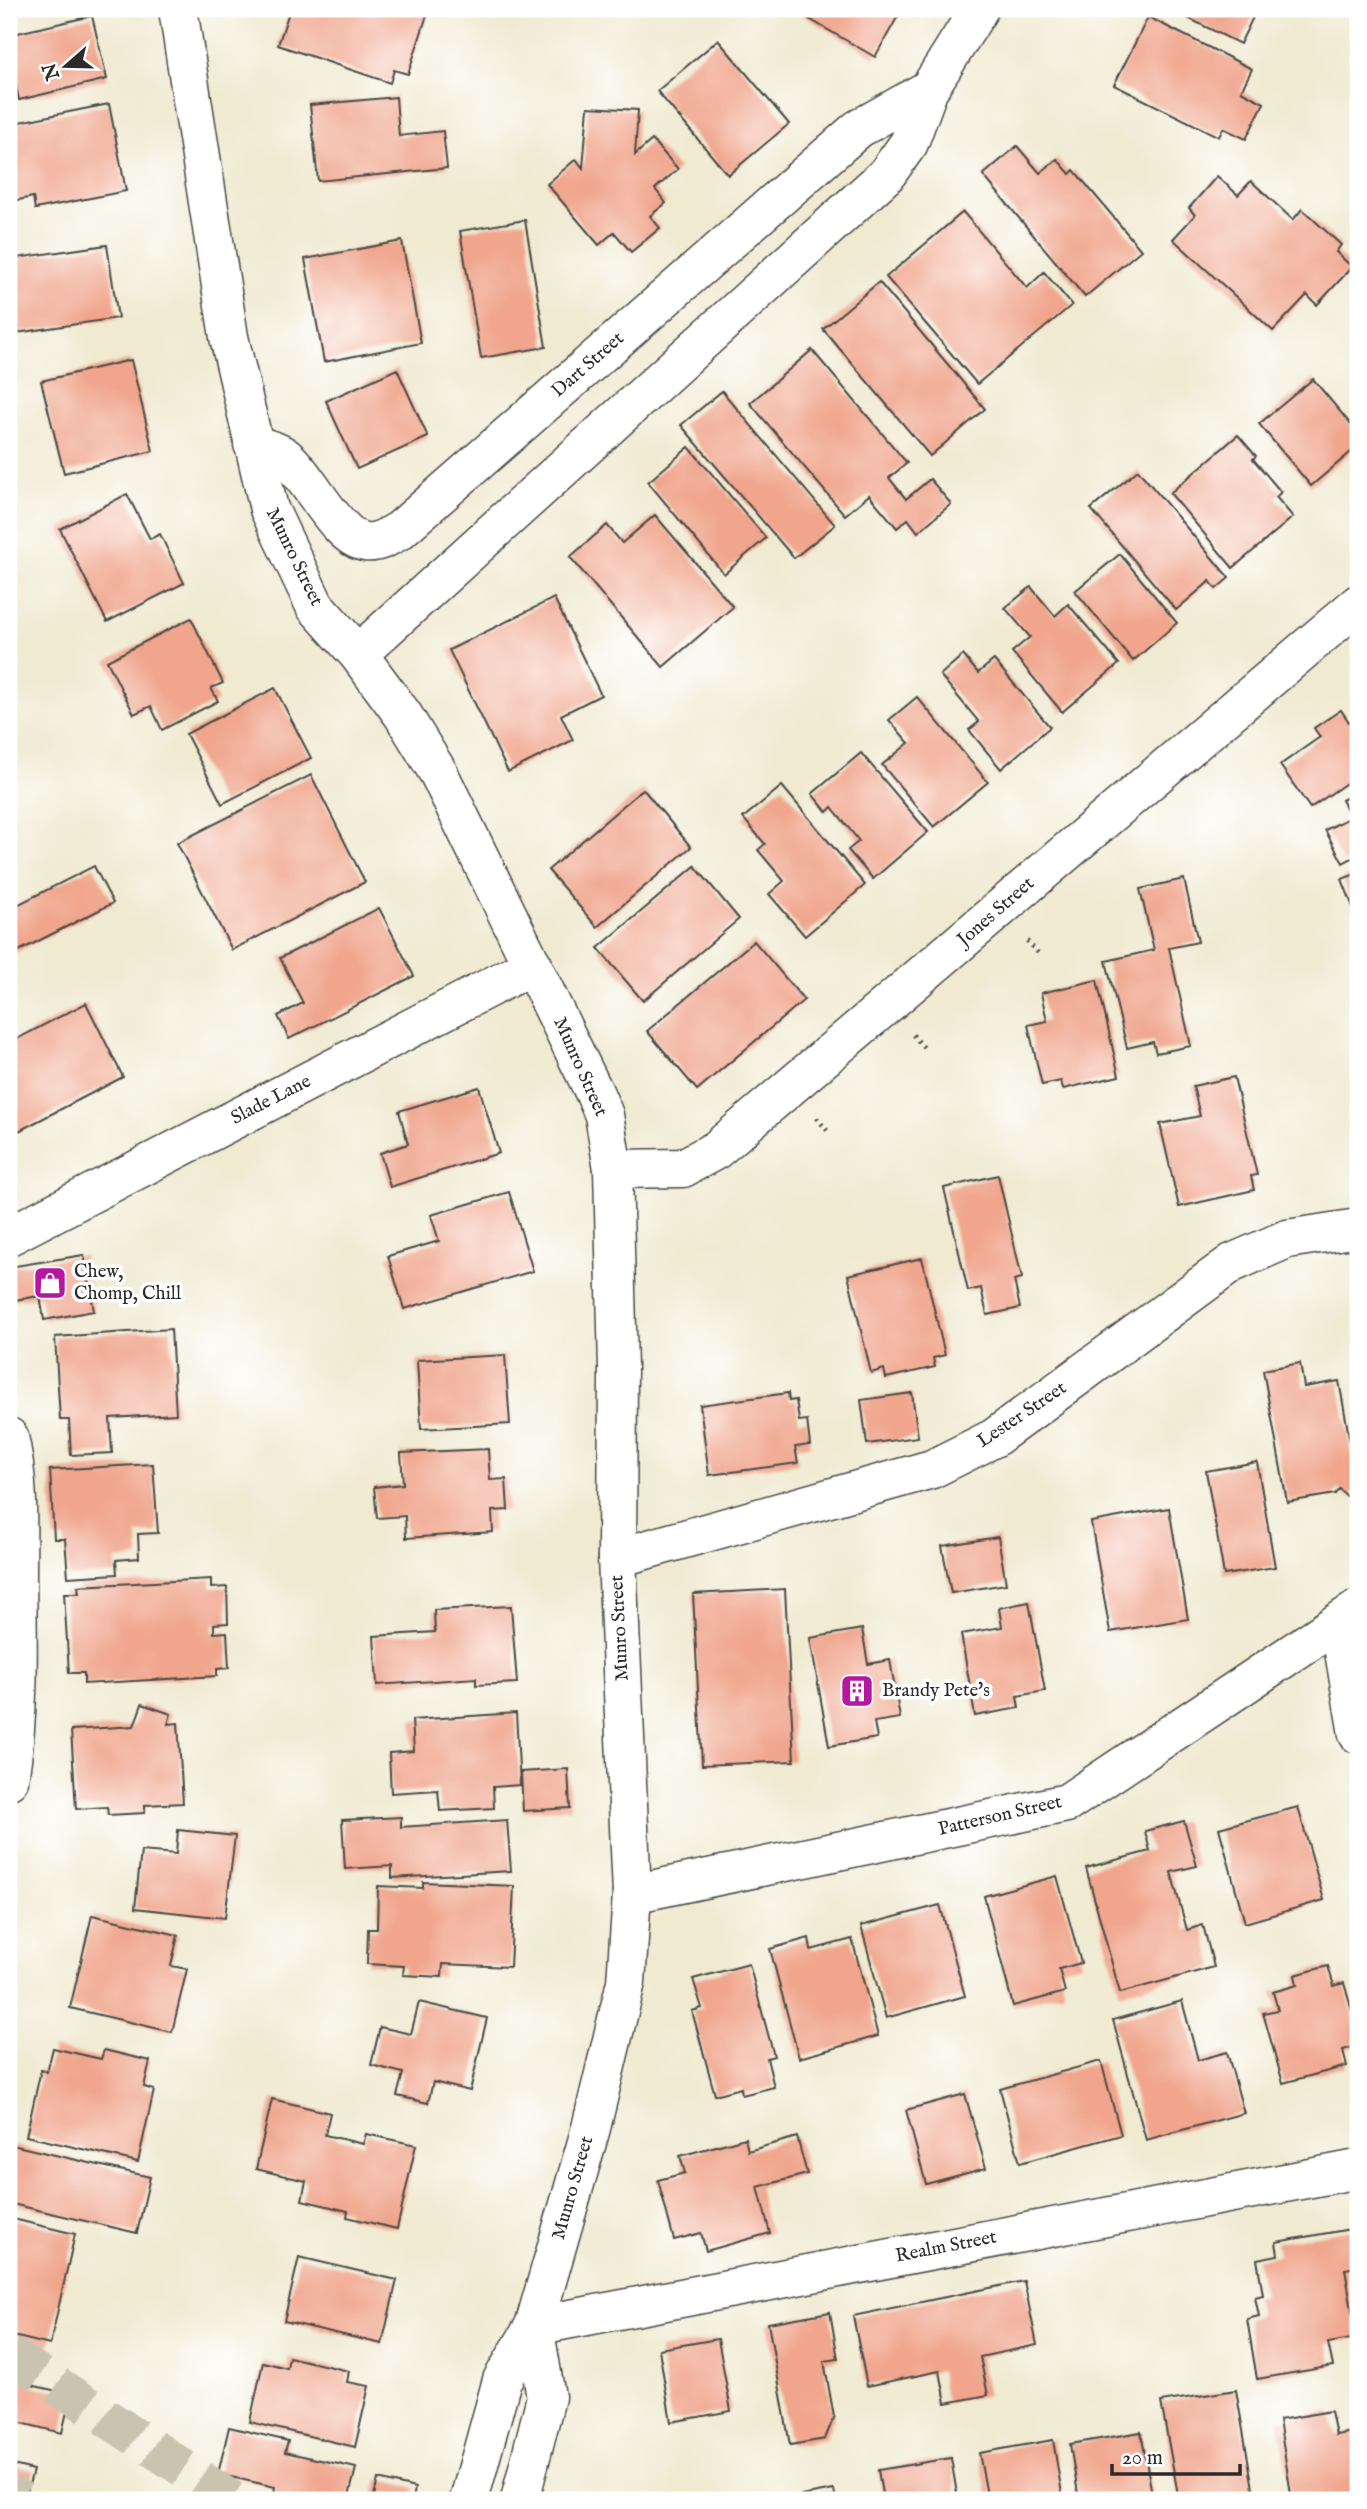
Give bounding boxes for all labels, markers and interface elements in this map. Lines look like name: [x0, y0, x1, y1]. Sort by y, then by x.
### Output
north arrow: [32, 32, 102, 102]
text: N: [38, 59, 66, 84]
street label: Dart Street: [547, 327, 630, 403]
street label: Munro Street: [260, 504, 328, 610]
street label: Jones Street: [951, 872, 1040, 953]
street label: Munro Street: [547, 1014, 613, 1121]
street label: Slade Lane: [227, 1069, 315, 1130]
place label: Chew, Chomp, Chill: [74, 1260, 182, 1306]
shop icon: Chew, Chomp, Chill: [31, 1264, 69, 1302]
street label: Lester Street: [973, 1376, 1072, 1454]
street label: Munro Street: [605, 1574, 635, 1682]
building icon: Brandy Pete's: [838, 1672, 876, 1710]
place label: Brandy Pete's: [882, 1679, 990, 1703]
street label: Patterson Street: [936, 1790, 1065, 1842]
street label: Munro Street: [547, 2133, 599, 2242]
street label: Realm Street: [893, 2225, 999, 2269]
scale bar: [1112, 2432, 1239, 2476]
text: 20 m: [1122, 2445, 1163, 2472]

